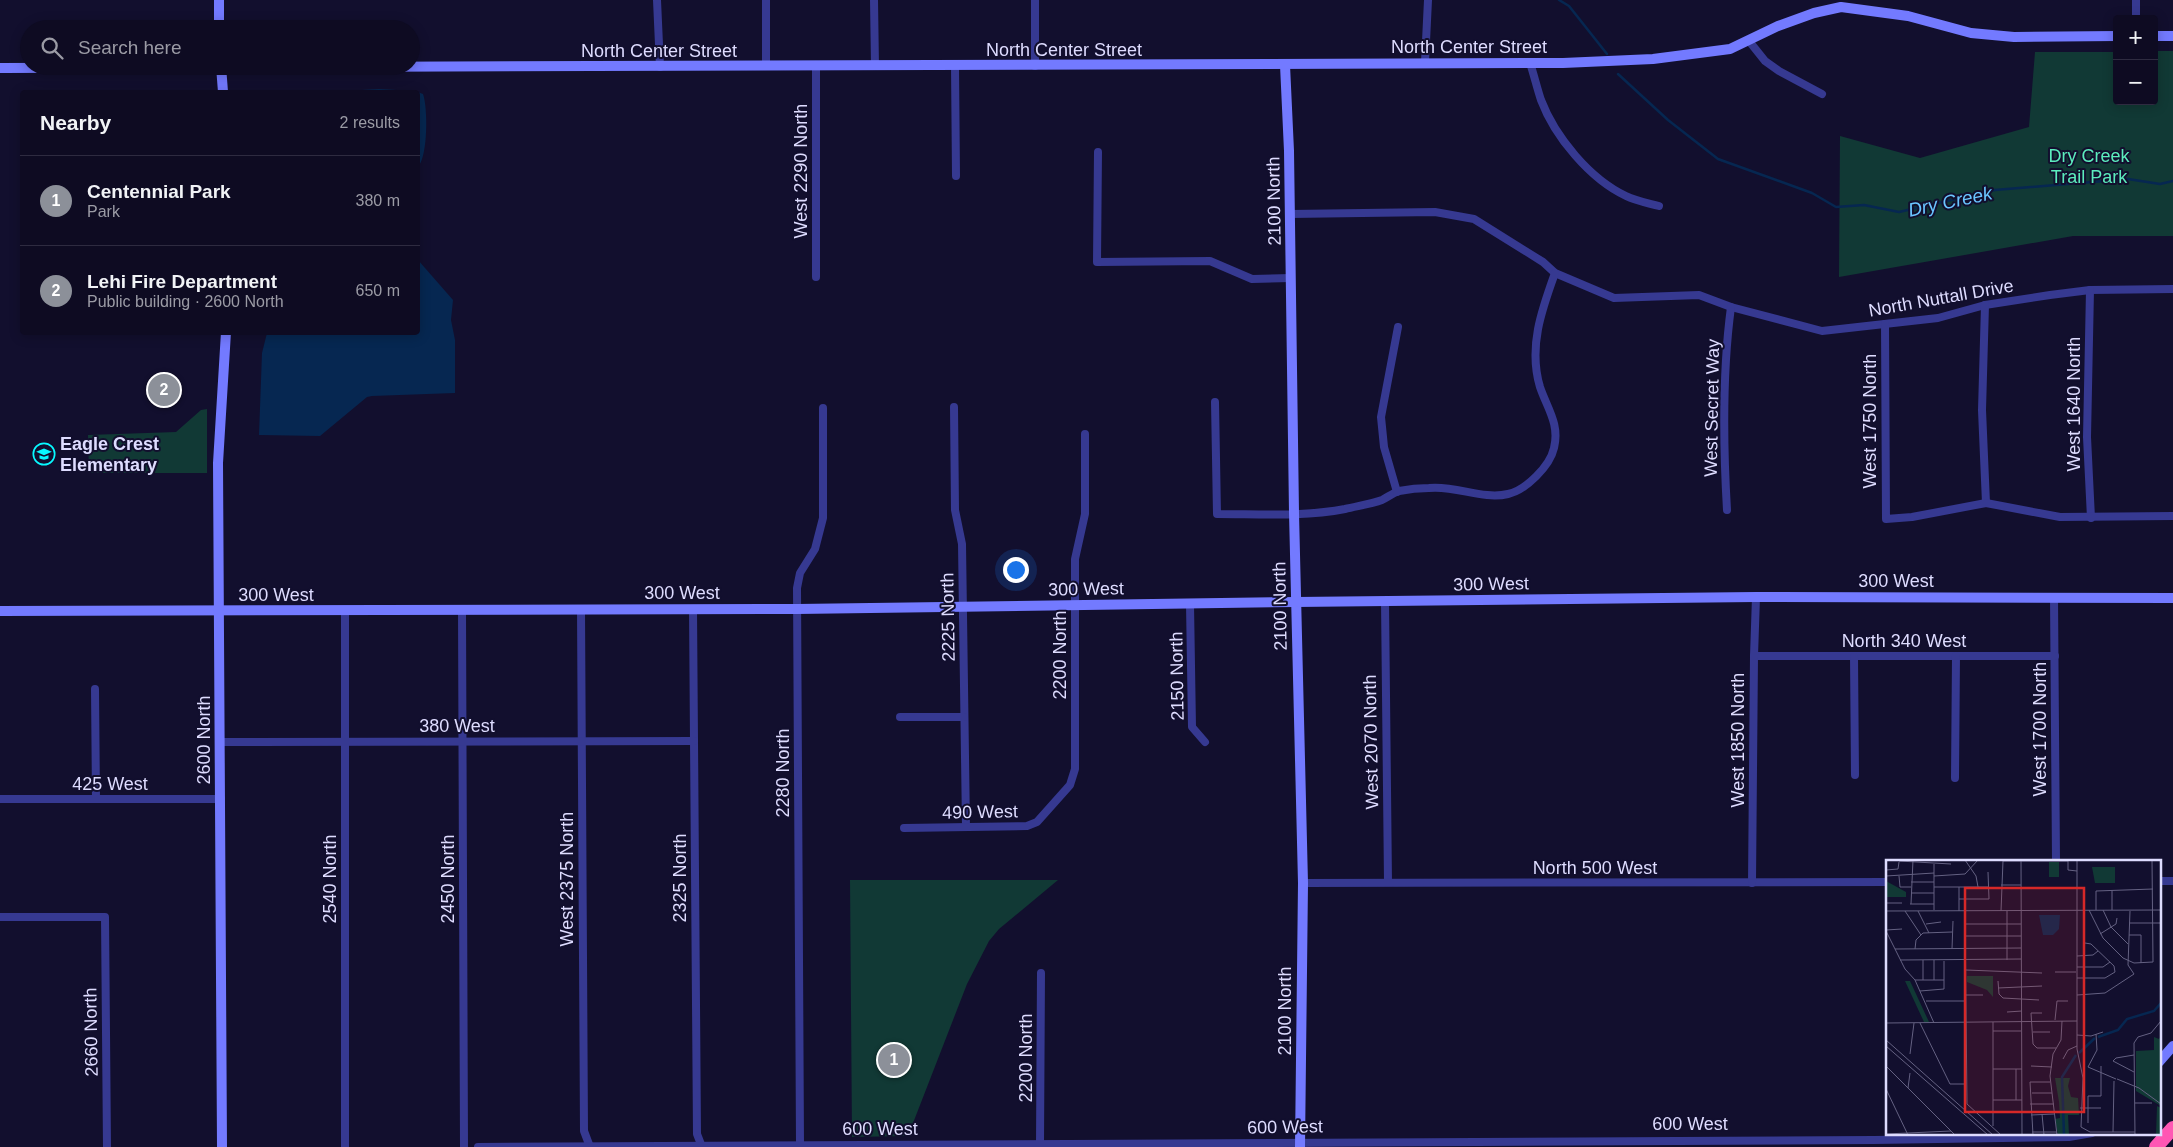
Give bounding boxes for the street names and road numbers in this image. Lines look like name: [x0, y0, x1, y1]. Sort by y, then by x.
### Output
street label: North Center Street: [1391, 37, 1547, 57]
street label: North Center Street: [986, 40, 1142, 60]
street label: North Center Street: [581, 41, 737, 61]
street label: West 2290 North: [791, 104, 811, 238]
street label: 2100 North: [1263, 156, 1285, 246]
street label: North Nuttall Drive: [1867, 275, 2015, 321]
street label: West 1640 North: [2064, 337, 2084, 471]
street label: West Secret Way: [1701, 339, 1723, 477]
street label: West 1750 North: [1860, 354, 1880, 488]
street label: 2100 North: [1269, 561, 1291, 651]
street label: 300 West: [1858, 571, 1934, 591]
street label: 2225 North: [937, 572, 959, 662]
street label: 300 West: [1453, 573, 1529, 595]
street label: 300 West: [1048, 578, 1124, 600]
street label: 300 West: [644, 583, 720, 603]
street label: 300 West: [238, 585, 314, 605]
street label: 2200 North: [1050, 610, 1070, 700]
street label: 2150 North: [1166, 631, 1188, 721]
street label: North 340 West: [1842, 631, 1966, 651]
street label: West 1700 North: [2030, 662, 2050, 796]
street label: West 1850 North: [1728, 673, 1748, 807]
street label: West 2070 North: [1360, 674, 1382, 810]
street label: 2600 North: [194, 695, 214, 785]
street label: 380 West: [419, 716, 495, 736]
street label: 2280 North: [773, 728, 793, 818]
street label: 425 West: [72, 774, 148, 794]
street label: 490 West: [942, 801, 1018, 823]
street label: West 2375 North: [557, 812, 577, 946]
street label: 2325 North: [670, 833, 690, 923]
street label: 2540 North: [320, 834, 340, 924]
street label: 2450 North: [438, 834, 458, 924]
street label: North 500 West: [1533, 858, 1657, 878]
street label: 2100 North: [1275, 966, 1295, 1056]
street label: 2660 North: [80, 987, 102, 1077]
street label: 2200 North: [1016, 1013, 1036, 1103]
street label: 600 West: [1652, 1114, 1728, 1134]
street label: 600 West: [1247, 1116, 1323, 1138]
street label: 600 West: [842, 1119, 918, 1139]

